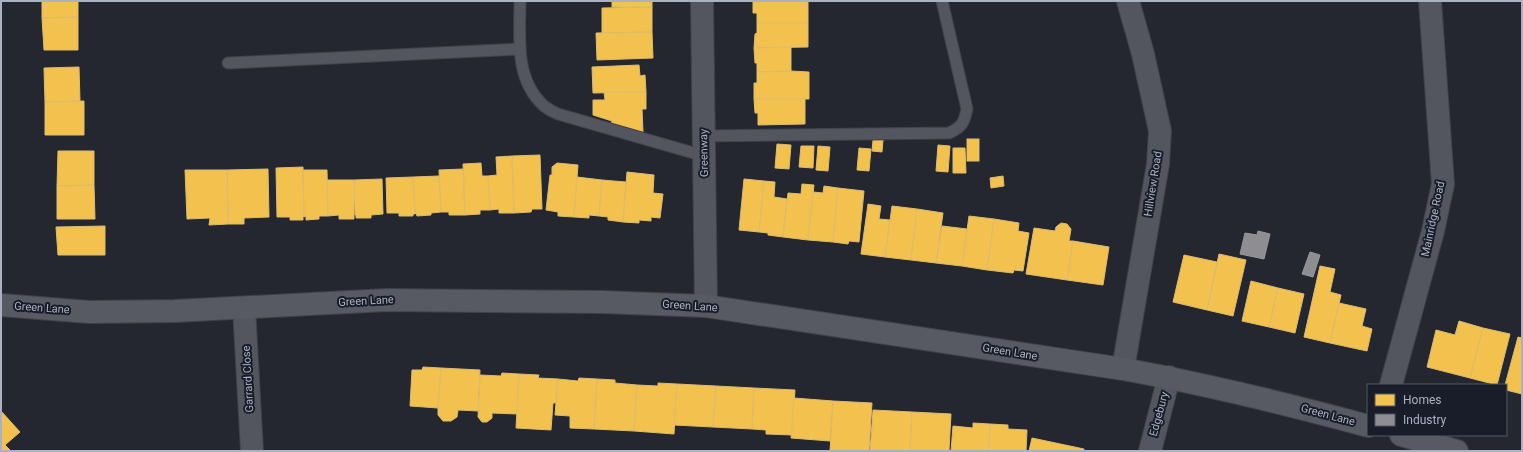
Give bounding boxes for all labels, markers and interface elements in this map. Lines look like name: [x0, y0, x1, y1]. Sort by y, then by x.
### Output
street label: Greenway: [697, 128, 711, 177]
street label: Hillview Road: [1141, 150, 1165, 218]
street label: Mainridge Road: [1419, 180, 1447, 258]
street label: Green Lane: [338, 293, 394, 309]
street label: Green Lane: [662, 298, 718, 314]
street label: Green Lane: [14, 300, 70, 316]
street label: Green Lane: [982, 341, 1039, 363]
street label: Garrard Close: [240, 345, 256, 413]
legend: [1367, 384, 1507, 436]
street label: Edgebury: [1147, 390, 1171, 438]
text: Homes: [1403, 393, 1441, 407]
street label: Green Lane: [1300, 402, 1357, 428]
text: Industry: [1403, 413, 1447, 427]

